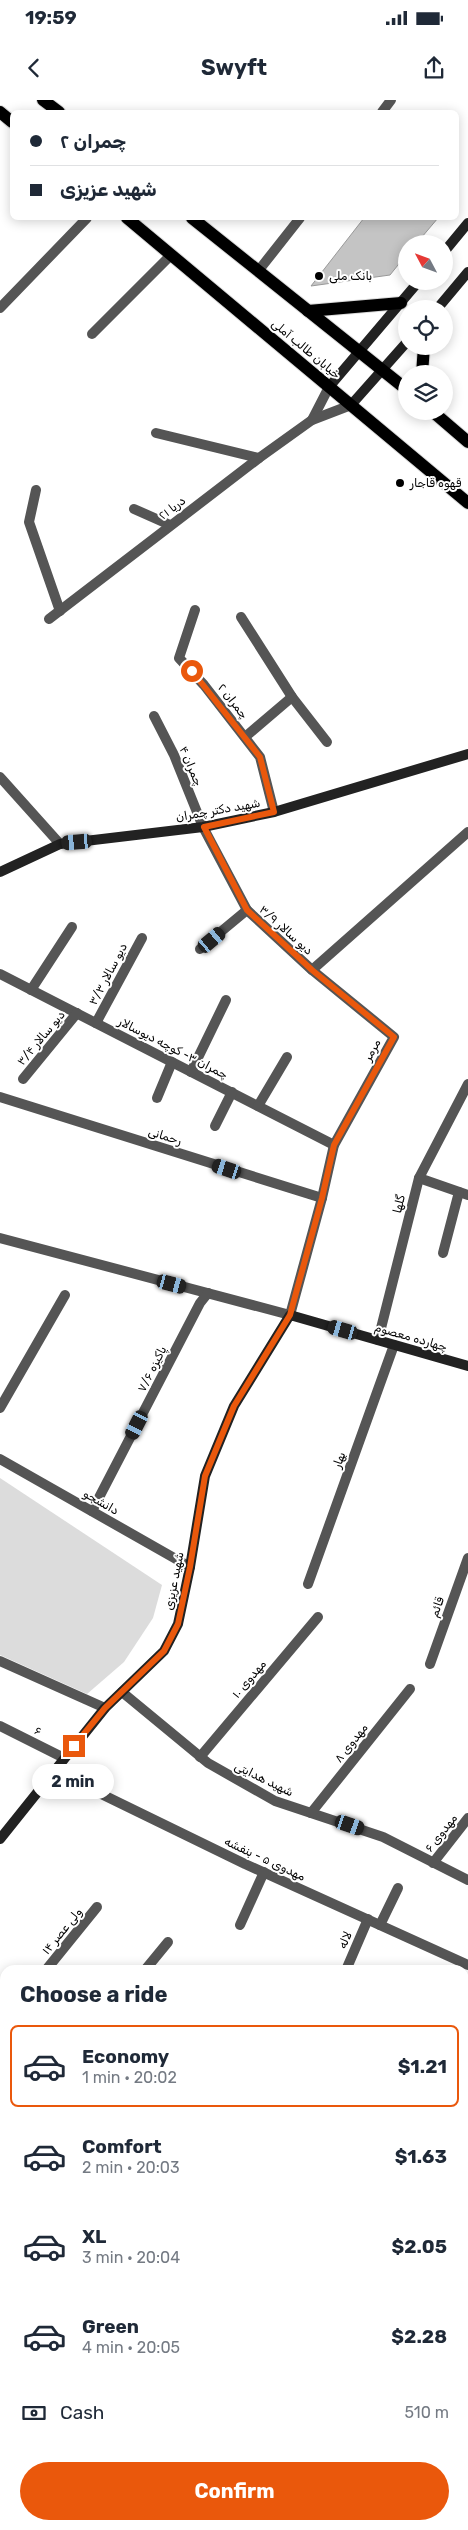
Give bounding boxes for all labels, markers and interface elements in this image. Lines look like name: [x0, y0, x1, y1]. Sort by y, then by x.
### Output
text: 19:59: [25, 6, 77, 29]
icon: back: [20, 54, 48, 82]
text: Swyft: [201, 54, 267, 81]
icon: share: [420, 54, 448, 82]
text: چمران ۲: [60, 130, 126, 153]
text: شهید عزیزی: [60, 178, 157, 201]
north arrow: [398, 235, 452, 290]
map controls: [398, 235, 453, 420]
place label: بانک ملی: [329, 269, 372, 284]
marker: بانک ملی: [313, 270, 325, 282]
button: locate: [398, 300, 453, 355]
street label: خیابان طالب آملی: [268, 316, 343, 383]
button: layers: [398, 365, 453, 420]
place label: قهوه قاجار: [409, 476, 462, 491]
marker: قهوه قاجار: [394, 477, 406, 489]
street label: دریا ۲۱: [156, 493, 189, 523]
route start: [181, 660, 203, 682]
street label: چمران ۲: [214, 681, 251, 722]
street label: چمران ۴: [176, 744, 206, 788]
street label: شهید دکتر چمران: [175, 796, 262, 825]
car: [61, 833, 92, 851]
street label: دیو سالار ۳/۹: [256, 902, 316, 959]
car: [195, 925, 228, 955]
street label: دیو سالار ۳/۳: [86, 940, 131, 1008]
street label: دیو سالار ۳/۴: [14, 1008, 69, 1069]
street label: چمران ۳- كوچه ديوسالار: [114, 1014, 230, 1083]
street label: مرمر: [360, 1036, 385, 1065]
street label: رحمانی: [146, 1124, 183, 1149]
car: [210, 1157, 243, 1181]
street label: گلها: [390, 1193, 408, 1215]
car: [155, 1273, 188, 1295]
car: [326, 1319, 359, 1341]
street label: چهارده معصوم: [373, 1320, 449, 1356]
street label: پاکیزه ۷/۶: [135, 1344, 170, 1395]
car: [123, 1408, 150, 1442]
street label: بهار: [329, 1450, 349, 1471]
street label: دانشجو: [80, 1486, 121, 1519]
street label: شهید عزیزی: [162, 1551, 187, 1611]
street label: قائم: [427, 1595, 448, 1619]
street label: مهدوی ۱۰: [229, 1657, 270, 1702]
street label: مهدوی ۸: [331, 1720, 372, 1766]
street label: ۶: [32, 1723, 44, 1739]
route end: [63, 1735, 85, 1757]
street label: شهید هدایتی: [232, 1759, 296, 1800]
callout: 2 min: [33, 1764, 115, 1798]
text: 2 min: [51, 1772, 95, 1791]
street label: مهدوی ۶: [422, 1811, 461, 1856]
car: [333, 1813, 366, 1837]
street label: مهدوی ۵ - بنفشه: [222, 1834, 308, 1885]
street label: ولی عصر ۱۴: [39, 1905, 86, 1958]
street label: لاله: [335, 1929, 355, 1951]
text: Choose a ride: [20, 1981, 167, 2008]
icon: car: [22, 2044, 67, 2089]
text: Economy: [82, 2045, 169, 2068]
text: $1.21: [398, 2055, 447, 2078]
text: 1 min · 20:02: [82, 2068, 177, 2087]
icon: car: [22, 2134, 67, 2179]
text: Comfort: [82, 2135, 162, 2158]
text: $1.63: [395, 2145, 447, 2168]
text: 2 min · 20:03: [82, 2158, 180, 2177]
icon: car: [22, 2224, 67, 2269]
text: XL: [82, 2225, 106, 2248]
text: $2.05: [392, 2235, 447, 2258]
text: 3 min · 20:04: [82, 2248, 180, 2267]
icon: car: [22, 2314, 67, 2359]
text: Green: [82, 2315, 139, 2338]
text: $2.28: [391, 2325, 447, 2348]
text: 4 min · 20:05: [82, 2338, 180, 2357]
icon: cash: [20, 2399, 48, 2427]
text: Cash: [60, 2401, 104, 2424]
text: 510 m: [405, 2403, 449, 2422]
button: Confirm: [20, 2462, 449, 2520]

